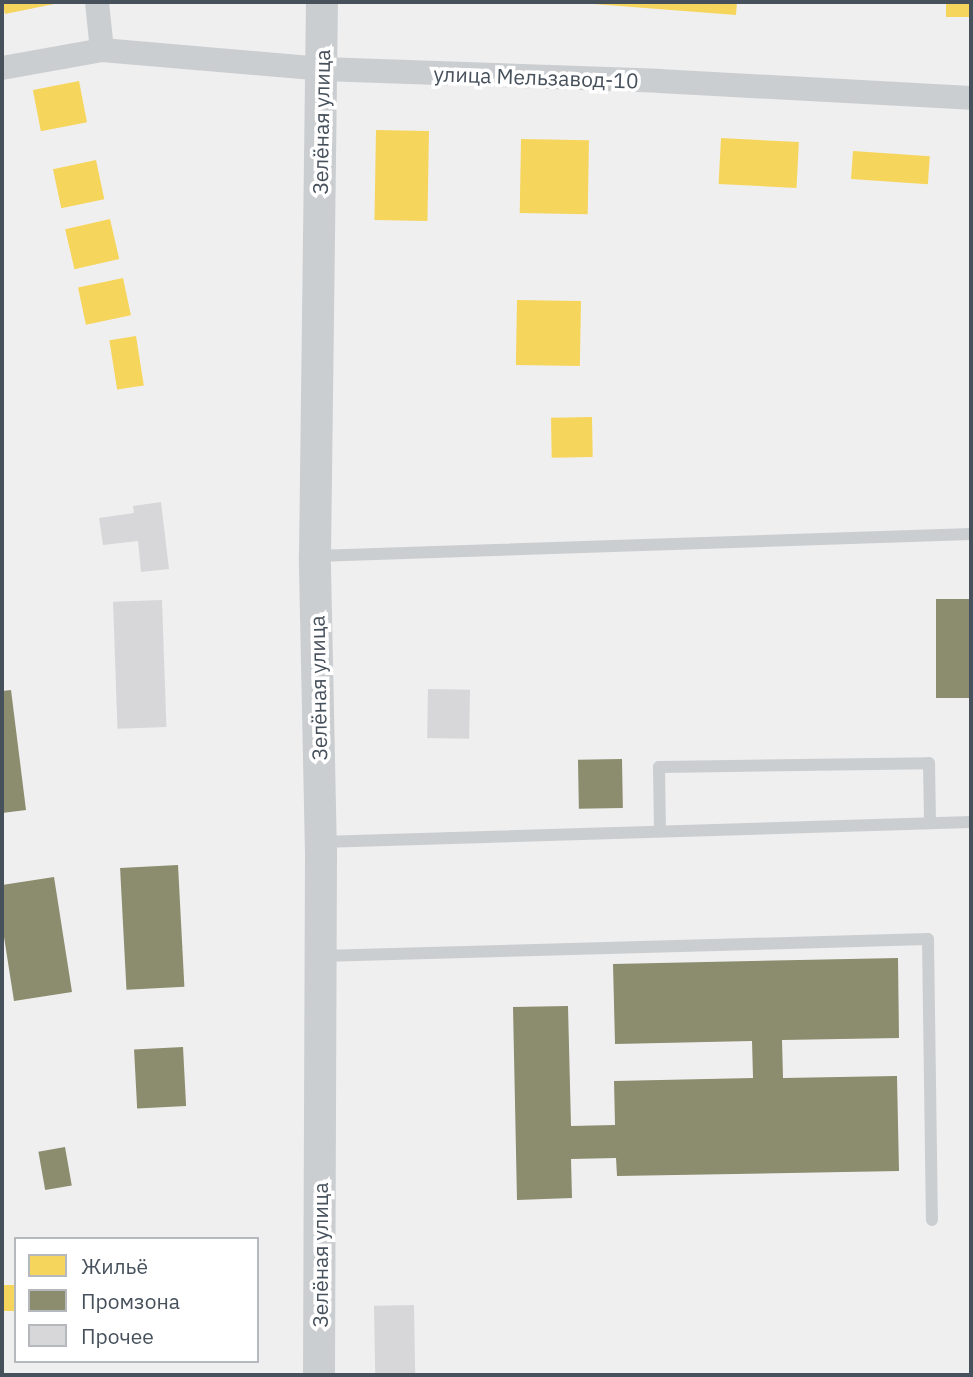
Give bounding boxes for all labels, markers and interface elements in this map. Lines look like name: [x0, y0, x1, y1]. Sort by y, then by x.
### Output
street label: Зелёная улица: [307, 49, 335, 195]
street label: улица Мельзавод-10: [433, 61, 639, 93]
street label: Зелёная улица: [304, 615, 332, 761]
street label: Зелёная улица: [307, 1182, 333, 1328]
legend: [14, 1237, 259, 1363]
text: Жильё: [81, 1252, 148, 1280]
text: Промзона: [81, 1287, 180, 1315]
text: Прочее: [81, 1322, 154, 1350]

